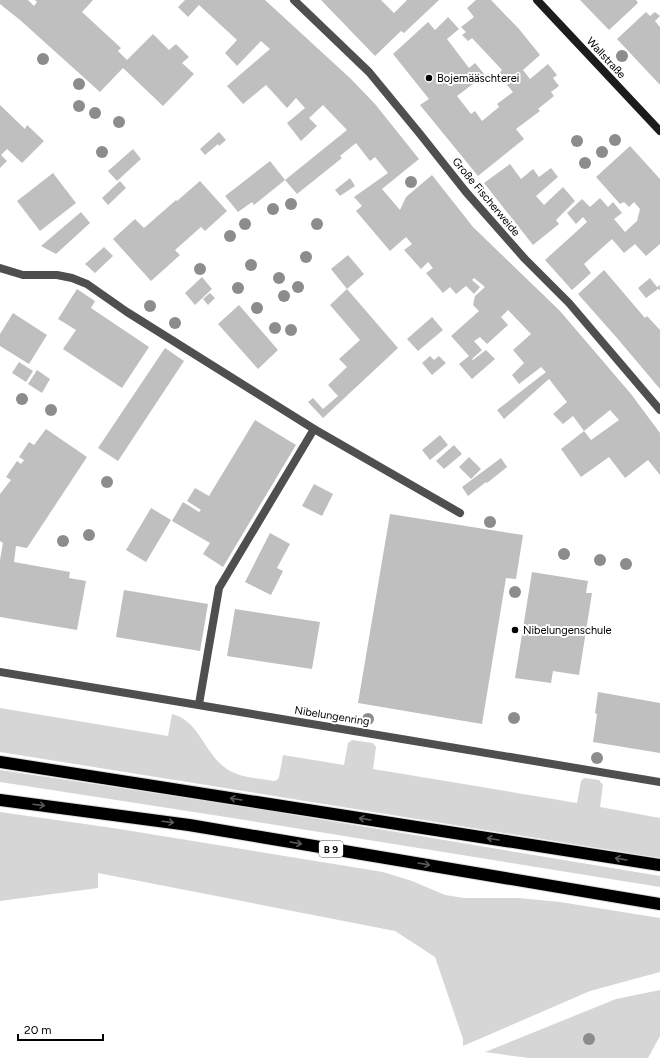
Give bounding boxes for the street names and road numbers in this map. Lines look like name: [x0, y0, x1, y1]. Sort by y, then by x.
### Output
street label: Wallstraße: [584, 35, 628, 81]
street label: Große Fischerweide: [449, 155, 523, 239]
street label: Nibelungenring: [294, 704, 370, 728]
road number: B 9: [319, 841, 343, 857]

